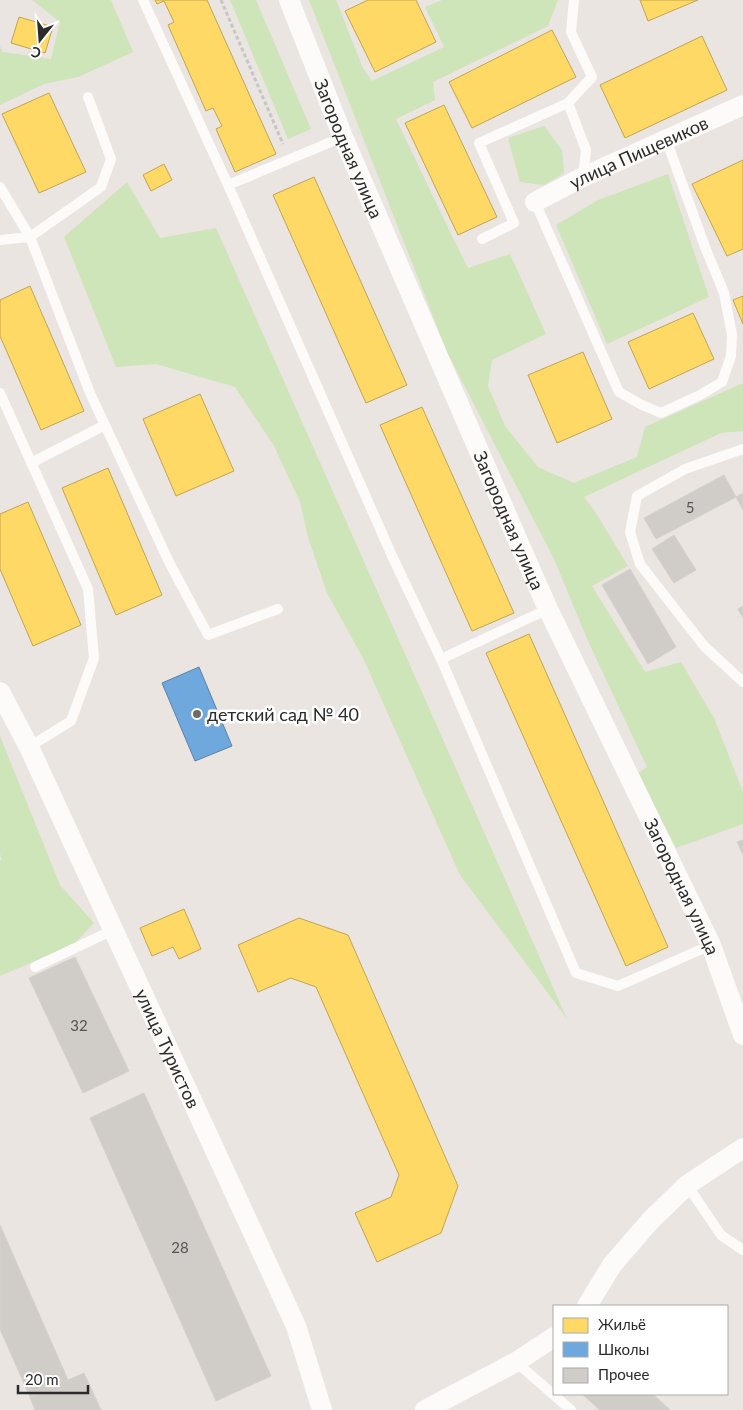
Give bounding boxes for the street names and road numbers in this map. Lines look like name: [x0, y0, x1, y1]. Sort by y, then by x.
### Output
street label: Загородная улица: [310, 75, 388, 222]
street label: улица Пищевиков: [566, 111, 711, 193]
street label: Загородная улица: [469, 447, 549, 593]
street label: Загородная улица: [640, 814, 724, 957]
street label: улица Туристов: [131, 985, 205, 1112]

